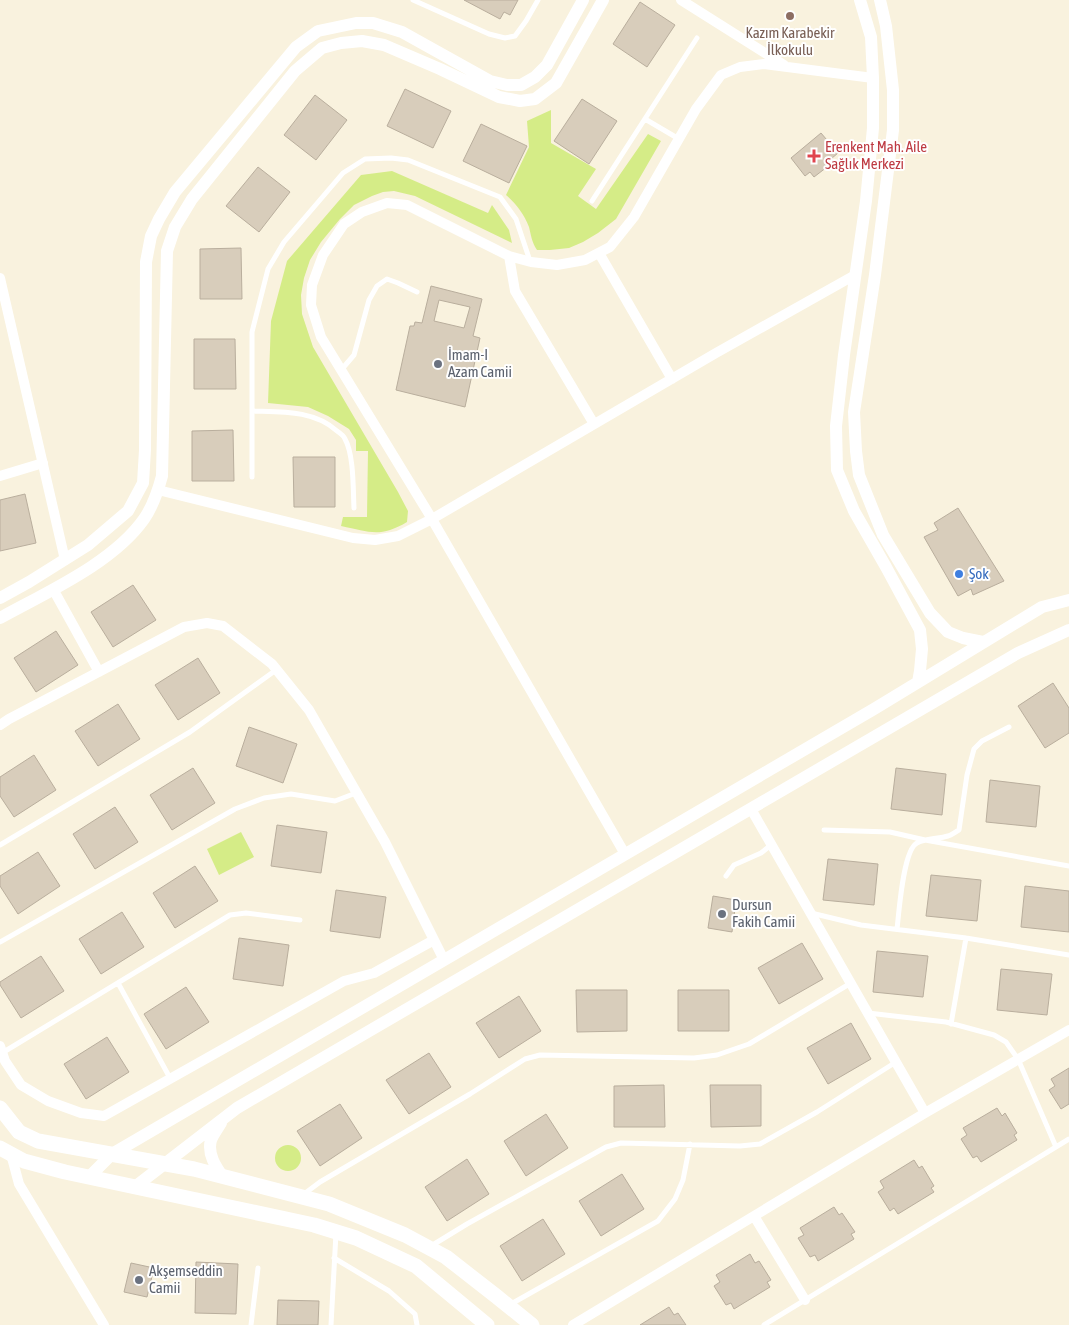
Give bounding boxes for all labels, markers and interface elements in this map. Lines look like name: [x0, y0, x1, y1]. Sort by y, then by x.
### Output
marker: Kazım Karabekir İlkokulu: [784, 10, 796, 22]
place label: Kazım Karabekir İlkokulu: [746, 24, 835, 58]
place label: Erenkent Mah. Aile Sağlık Merkezi: [825, 138, 927, 172]
marker: Erenkent Mah. Aile Sağlık Merkezi: [807, 149, 821, 163]
place label: İmam-I Azam Camii: [448, 346, 512, 380]
marker: İmam-I Azam Camii: [432, 358, 444, 370]
place label: Şok: [969, 565, 989, 582]
marker: Şok: [953, 568, 965, 580]
place label: Dursun Fakih Camii: [732, 896, 795, 930]
marker: Dursun Fakih Camii: [716, 908, 728, 920]
place label: Akşemseddin Camii: [149, 1262, 223, 1296]
marker: Akşemseddin Camii: [133, 1274, 145, 1286]

